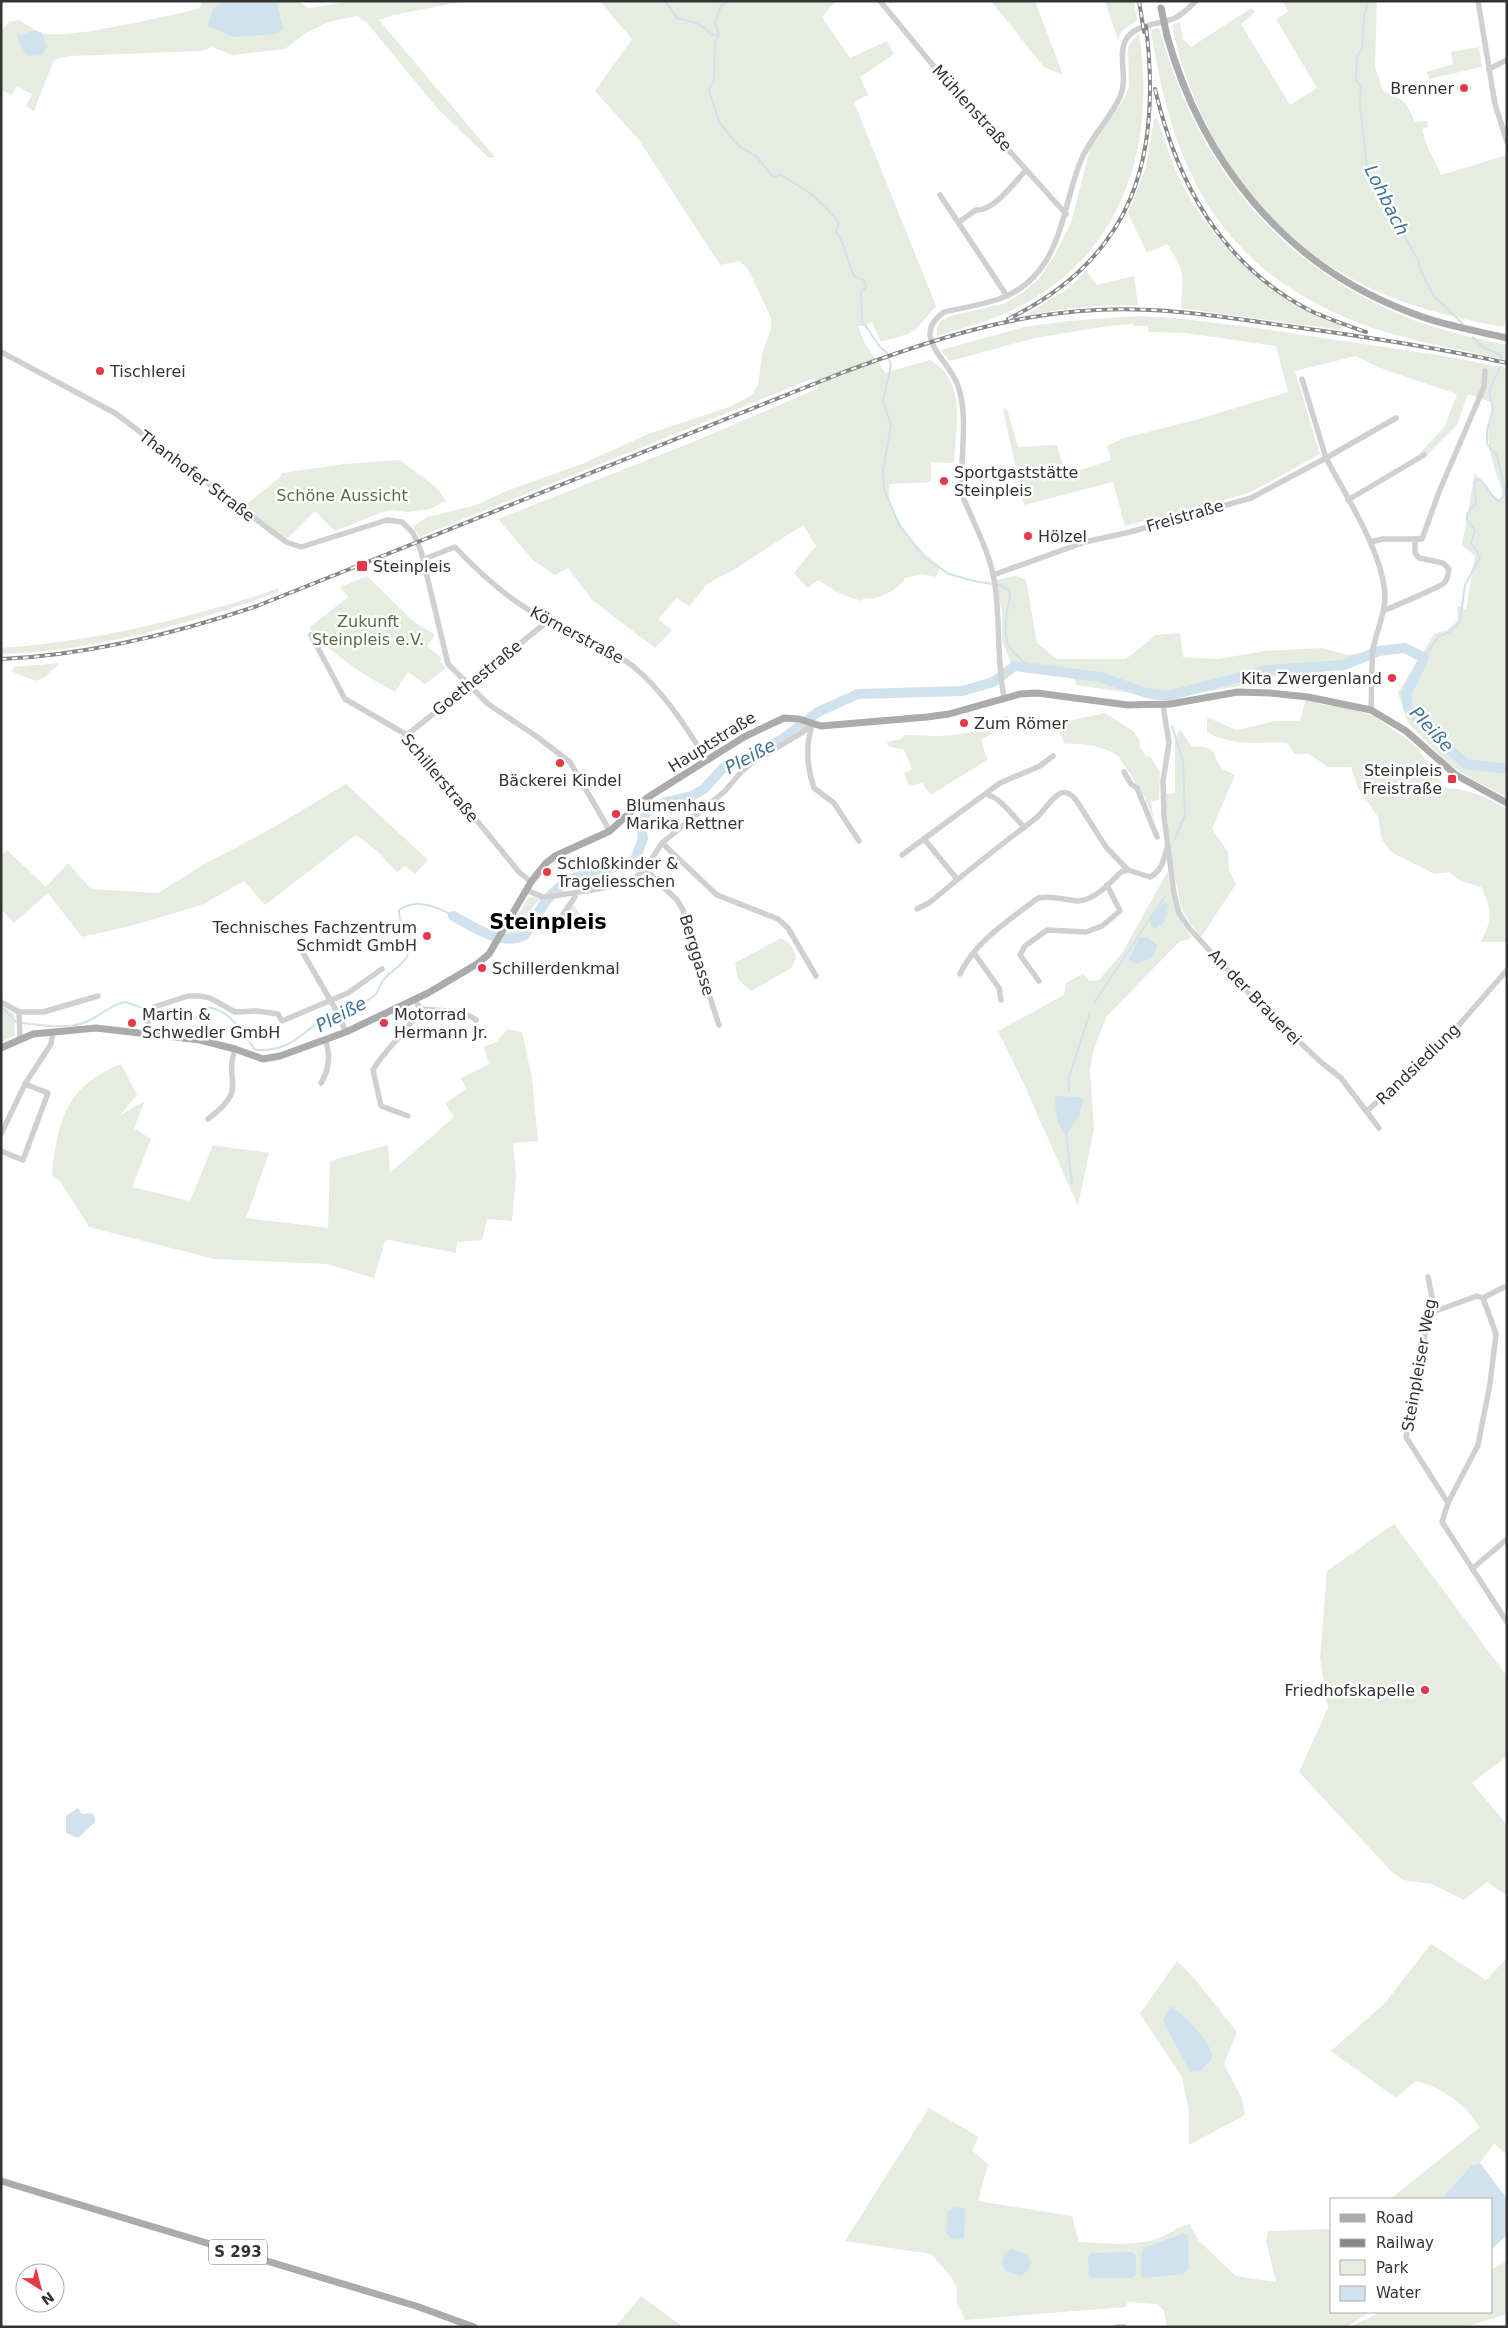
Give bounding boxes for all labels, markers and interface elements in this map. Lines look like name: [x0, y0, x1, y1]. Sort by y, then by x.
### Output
street label: Mühlenstraße: [928, 61, 1016, 155]
place label: Brenner: [1390, 79, 1454, 98]
marker: Brenner: [1458, 82, 1470, 94]
water label: Lohbach: [1360, 161, 1414, 239]
place label: Tischlerei: [109, 362, 186, 381]
marker: Tischlerei: [94, 365, 106, 377]
street label: Thanhofer Straße: [135, 426, 258, 526]
place label: Sportgaststätte Steinpleis: [954, 463, 1078, 500]
marker: Sportgaststätte Steinpleis: [938, 475, 950, 487]
park label: Schöne Aussicht: [276, 486, 408, 505]
street label: Freistraße: [1144, 496, 1226, 536]
place label: Hölzel: [1038, 527, 1087, 546]
marker: Hölzel: [1022, 530, 1034, 542]
place label: Steinpleis: [373, 557, 451, 576]
marker: Steinpleis: [355, 559, 369, 573]
street label: Körnerstraße: [527, 602, 627, 668]
park label: Zukunft Steinpleis e.V.: [312, 612, 424, 649]
street label: Goethestraße: [429, 636, 525, 720]
place label: Kita Zwergenland: [1241, 669, 1382, 688]
marker: Kita Zwergenland: [1386, 672, 1398, 684]
water label: Pleiße: [1406, 702, 1458, 756]
street label: Hauptstraße: [665, 708, 759, 776]
place label: Zum Römer: [974, 714, 1068, 733]
marker: Zum Römer: [958, 717, 970, 729]
street label: Schillerstraße: [397, 730, 483, 826]
water label: Pleiße: [721, 734, 779, 778]
marker: Bäckerei Kindel: [554, 757, 566, 769]
place label: Steinpleis Freistraße: [1363, 761, 1442, 798]
place label: Bäckerei Kindel: [498, 771, 622, 790]
marker: Steinpleis Freistraße: [1446, 773, 1458, 785]
place label: Blumenhaus Marika Rettner: [626, 796, 744, 833]
marker: Blumenhaus Marika Rettner: [610, 808, 622, 820]
place label: Schloßkinder & Trageliesschen: [556, 854, 678, 891]
marker: Schloßkinder & Trageliesschen: [541, 866, 553, 878]
district label: Steinpleis: [489, 910, 607, 934]
street label: Berggasse: [676, 912, 718, 998]
place label: Technisches Fachzentrum Schmidt GmbH: [212, 918, 417, 955]
marker: Technisches Fachzentrum Schmidt GmbH: [421, 930, 433, 942]
street label: An der Brauerei: [1205, 945, 1305, 1049]
place label: Schillerdenkmal: [492, 959, 620, 978]
marker: Schillerdenkmal: [476, 962, 488, 974]
water label: Pleiße: [312, 992, 370, 1036]
place label: Martin & Schwedler GmbH: [142, 1005, 280, 1042]
place label: Motorrad Hermann Jr.: [394, 1005, 488, 1042]
marker: Martin & Schwedler GmbH: [126, 1017, 138, 1029]
marker: Motorrad Hermann Jr.: [378, 1017, 390, 1029]
street label: Randsiedlung: [1372, 1019, 1464, 1109]
street label: Steinpleiser Weg: [1398, 1297, 1440, 1433]
place label: Friedhofskapelle: [1285, 1681, 1415, 1700]
marker: Friedhofskapelle: [1419, 1684, 1431, 1696]
legend: [1330, 2198, 1493, 2313]
text: Road: [1376, 2209, 1414, 2227]
text: Railway: [1376, 2234, 1434, 2252]
road number: S 293: [209, 2240, 267, 2264]
text: Park: [1376, 2259, 1409, 2277]
north arrow: [15, 2263, 65, 2313]
text: Water: [1376, 2284, 1421, 2302]
text: N: [38, 2289, 57, 2308]

